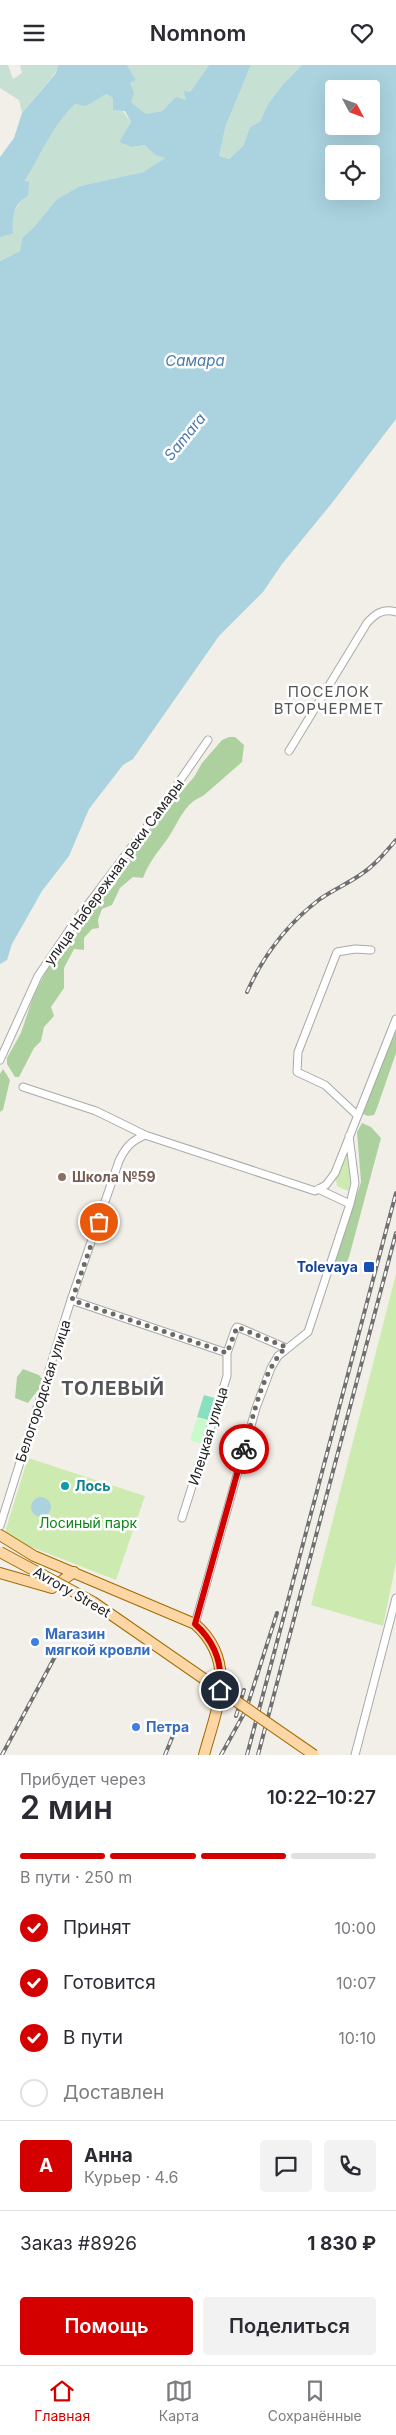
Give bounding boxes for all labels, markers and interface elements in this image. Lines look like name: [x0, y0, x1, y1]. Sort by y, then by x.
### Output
icon: menu: [20, 19, 48, 47]
icon: heart: [348, 19, 376, 47]
text: Nomnom: [150, 20, 246, 46]
north arrow: [325, 80, 380, 135]
map controls: [325, 80, 380, 200]
button: locate: [325, 145, 380, 200]
water label: Самара: [165, 351, 225, 370]
water label: Samara: [160, 409, 210, 464]
district label: ПОСЕЛОК ВТОРЧЕРМЕТ: [274, 682, 384, 718]
street label: улица Набережная реки Самары: [40, 775, 187, 968]
place label: Школа №59: [72, 1168, 156, 1185]
marker: Школа №59: [56, 1171, 68, 1183]
pin: [78, 1201, 120, 1243]
icon: bag: [85, 1208, 113, 1236]
place label: Tolevaya: [297, 1258, 358, 1275]
marker: Tolevaya: [362, 1260, 376, 1274]
street label: Белогородская улица: [11, 1318, 74, 1464]
district label: ТОЛЕВЫЙ: [61, 1376, 165, 1400]
street label: Илецкая улица: [184, 1385, 231, 1487]
courier: [219, 1424, 269, 1474]
icon: bike: [230, 1435, 258, 1463]
place label: Лось: [75, 1477, 111, 1494]
marker: Лось: [59, 1480, 71, 1492]
park label: Лосиный парк: [39, 1514, 138, 1531]
street label: Avrory Street: [30, 1563, 114, 1621]
place label: Магазин мягкой кровли: [45, 1625, 150, 1658]
marker: Магазин мягкой кровли: [29, 1636, 41, 1648]
pin: [199, 1669, 241, 1711]
icon: home: [206, 1676, 234, 1704]
place label: Петра: [146, 1718, 189, 1735]
marker: Петра: [130, 1721, 142, 1733]
text: Прибудет через: [20, 1769, 146, 1789]
text: 10:22–10:27: [267, 1786, 376, 1809]
text: 2 мин: [20, 1788, 113, 1827]
text: В пути · 250 m: [20, 1867, 132, 1887]
icon: check: [20, 1914, 48, 1942]
text: Принят: [63, 1916, 131, 1939]
text: 10:00: [335, 1918, 376, 1938]
icon: check: [20, 1969, 48, 1997]
text: Готовится: [63, 1971, 156, 1994]
text: 10:07: [336, 1973, 376, 1993]
icon: check: [20, 2024, 48, 2052]
text: В пути: [63, 2026, 123, 2049]
text: 10:10: [338, 2028, 376, 2048]
text: Доставлен: [63, 2081, 164, 2104]
button: chat: [260, 2140, 312, 2192]
button: phone: [324, 2140, 376, 2192]
text: Анна: [84, 2144, 133, 2167]
text: А: [39, 2154, 53, 2177]
text: Курьер · 4.6: [84, 2167, 179, 2187]
text: Заказ #8926: [20, 2232, 137, 2255]
text: 1 830 ₽: [307, 2232, 376, 2255]
button: Помощь: [20, 2297, 193, 2355]
button: Поделиться: [203, 2297, 376, 2355]
tab: Главная: [34, 2377, 90, 2424]
tab: Карта: [159, 2377, 199, 2424]
tab: Сохранённые: [268, 2377, 362, 2424]

